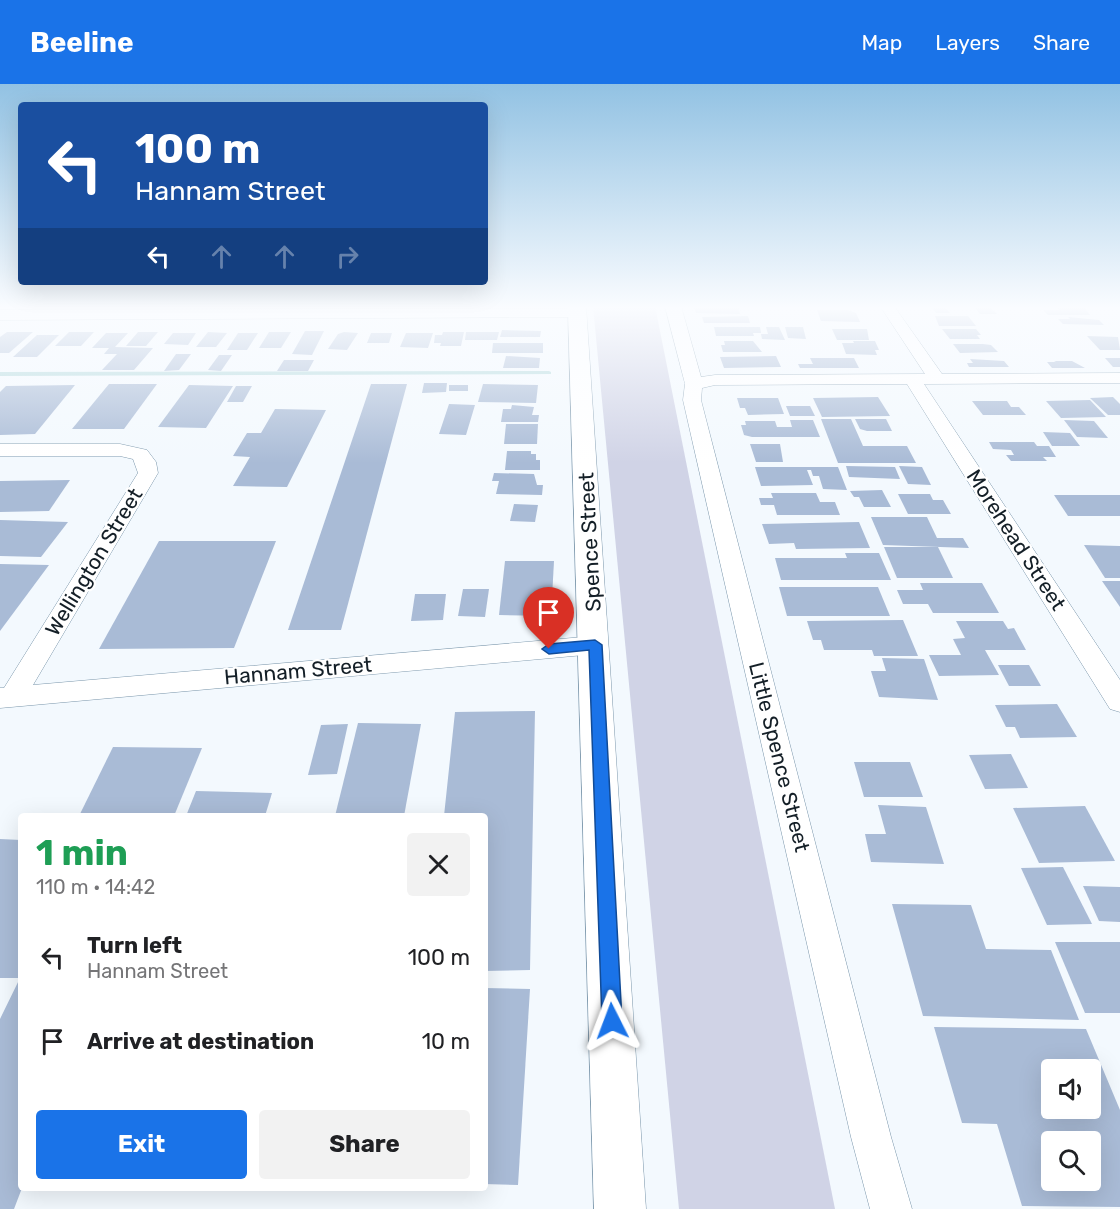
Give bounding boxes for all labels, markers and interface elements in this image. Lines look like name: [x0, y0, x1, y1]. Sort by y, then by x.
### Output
text: Beeline: [30, 26, 134, 59]
text: Map: [861, 30, 902, 55]
text: Layers: [935, 30, 1000, 55]
text: Share: [1033, 30, 1090, 55]
text: 100 m: [135, 124, 260, 174]
icon: left: [36, 126, 114, 204]
text: Hannam Street: [135, 175, 326, 207]
icon: left: [142, 240, 175, 273]
icon: ahead: [205, 240, 238, 273]
icon: ahead: [268, 240, 301, 273]
icon: right: [331, 240, 364, 273]
street label: Morehead Street: [962, 465, 1071, 615]
street label: Spence Street: [573, 472, 606, 612]
street label: Wellington Street: [40, 483, 147, 640]
pin: [523, 587, 574, 649]
icon: arrive: [532, 596, 565, 629]
street label: Hannam Street: [223, 652, 373, 689]
street label: Little Spence Street: [744, 659, 815, 854]
text: 1 min: [36, 831, 128, 874]
button: close: [407, 833, 470, 896]
text: 110 m · 14:42: [36, 875, 155, 899]
text: Turn left: [87, 932, 182, 959]
icon: left: [36, 941, 69, 974]
text: 100 m: [408, 944, 470, 971]
text: Hannam Street: [87, 959, 228, 983]
position arrow: [580, 989, 644, 1053]
icon: arrive: [36, 1025, 69, 1058]
text: Arrive at destination: [87, 1028, 314, 1055]
text: 10 m: [422, 1028, 470, 1055]
map controls: [1041, 1059, 1101, 1191]
button: sound: [1041, 1059, 1101, 1119]
button: Exit: [36, 1110, 247, 1179]
button: Share: [259, 1110, 470, 1179]
button: search: [1041, 1131, 1101, 1191]

